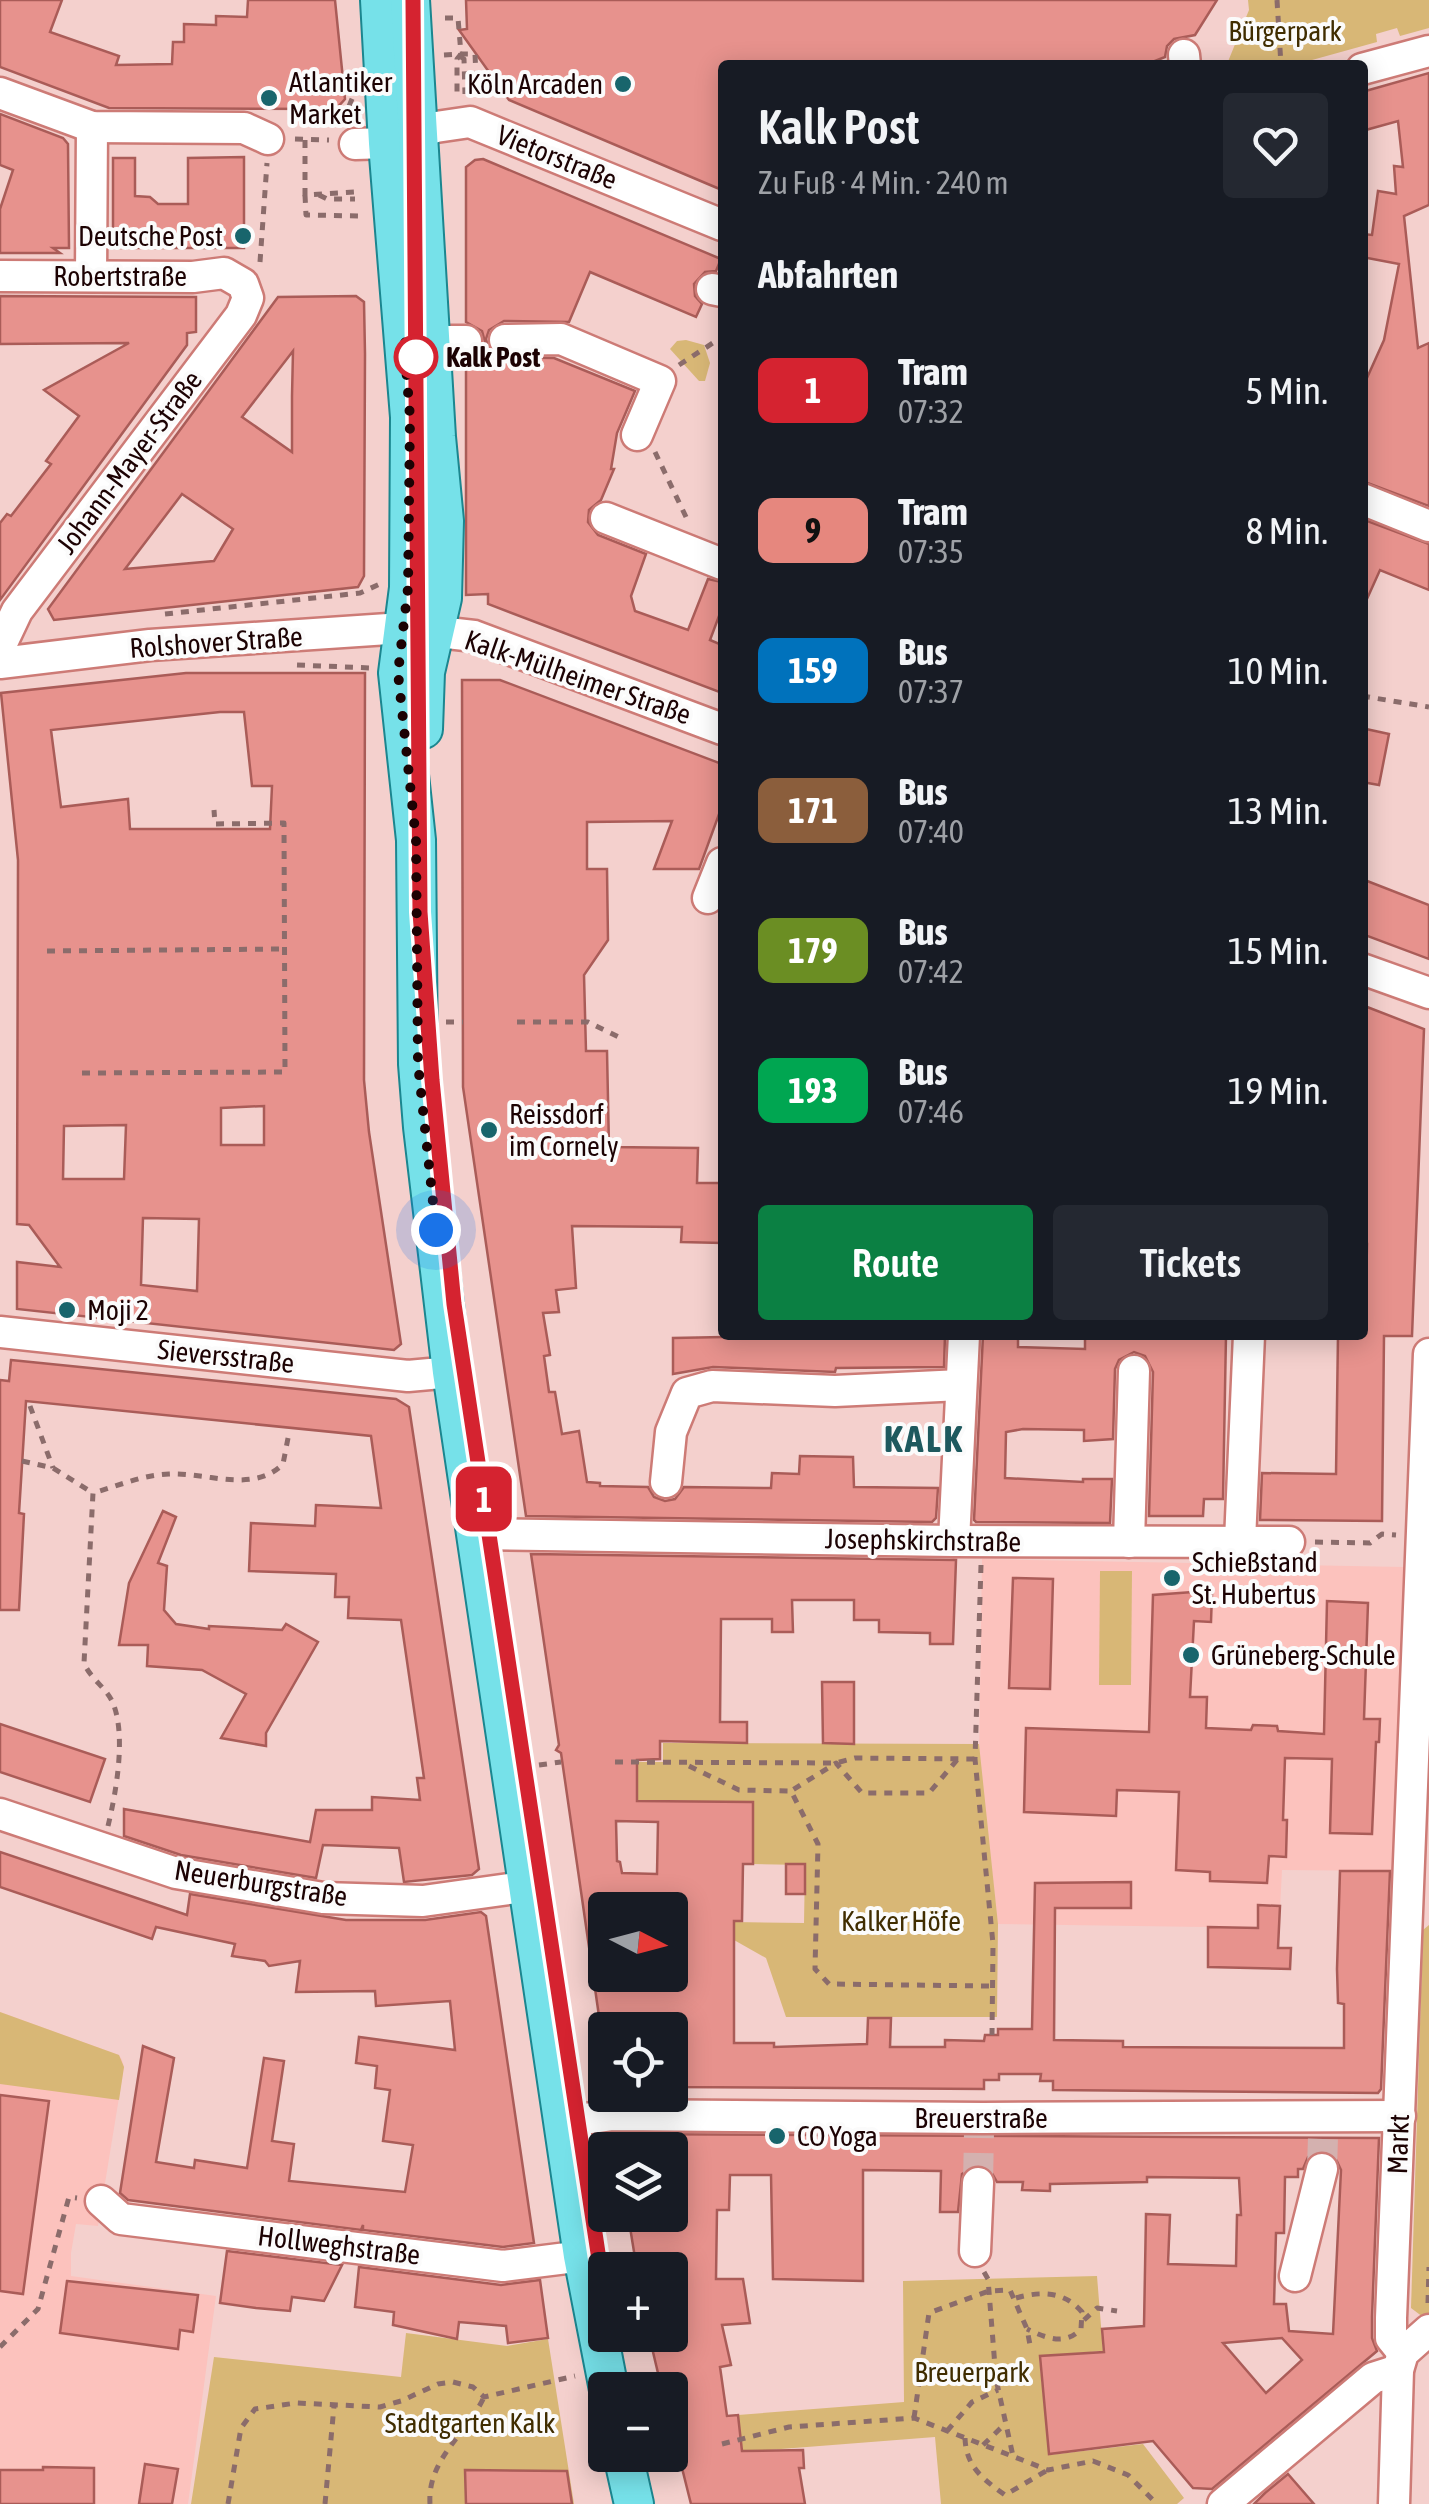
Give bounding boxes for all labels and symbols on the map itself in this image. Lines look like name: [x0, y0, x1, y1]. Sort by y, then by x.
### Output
park label: Bürgerpark: [1228, 15, 1342, 47]
place label: Atlantiker Market: [289, 66, 393, 130]
place label: Köln Arcaden: [467, 68, 603, 100]
marker: Köln Arcaden: [612, 73, 634, 95]
marker: Atlantiker Market: [258, 87, 280, 109]
street label: Vietorstraße: [492, 118, 622, 196]
place label: Deutsche Post: [78, 220, 223, 252]
marker: Deutsche Post: [232, 225, 254, 247]
street label: Robertstraße: [53, 260, 187, 292]
marker: Kalk Post: [395, 336, 437, 378]
place label: Kalk Post: [446, 341, 540, 373]
street label: Johann-Mayer-Straße: [50, 364, 208, 560]
street label: Rolshover Straße: [128, 620, 304, 664]
street label: Kalk-Mülheimer Straße: [461, 623, 695, 731]
place label: Reissdorf im Cornely: [509, 1098, 618, 1162]
marker: Reissdorf im Cornely: [478, 1119, 500, 1141]
your location: [411, 1205, 461, 1255]
place label: Moji 2: [87, 1294, 149, 1326]
marker: Moji 2: [56, 1299, 78, 1321]
street label: Sieversstraße: [156, 1333, 296, 1379]
district label: KALK: [884, 1417, 964, 1460]
line badge: 1: [452, 1466, 516, 1532]
street label: Josephskirchstraße: [825, 1522, 1021, 1558]
place label: Schießstand St. Hubertus: [1192, 1546, 1318, 1610]
marker: Schießstand St. Hubertus: [1161, 1567, 1183, 1589]
place label: Grüneberg-Schule: [1211, 1639, 1395, 1671]
marker: Grüneberg-Schule: [1180, 1644, 1202, 1666]
street label: Neuerburgstraße: [172, 1854, 350, 1912]
north arrow: [588, 1892, 688, 1992]
park label: Kalker Höfe: [841, 1905, 961, 1937]
street label: Breuerstraße: [914, 2102, 1048, 2134]
street label: Markt: [1381, 2113, 1415, 2175]
place label: CO Yoga: [797, 2120, 878, 2152]
marker: CO Yoga: [766, 2125, 788, 2147]
street label: Hollweghstraße: [256, 2219, 422, 2271]
park label: Breuerpark: [914, 2356, 1030, 2388]
park label: Stadtgarten Kalk: [385, 2407, 555, 2439]

